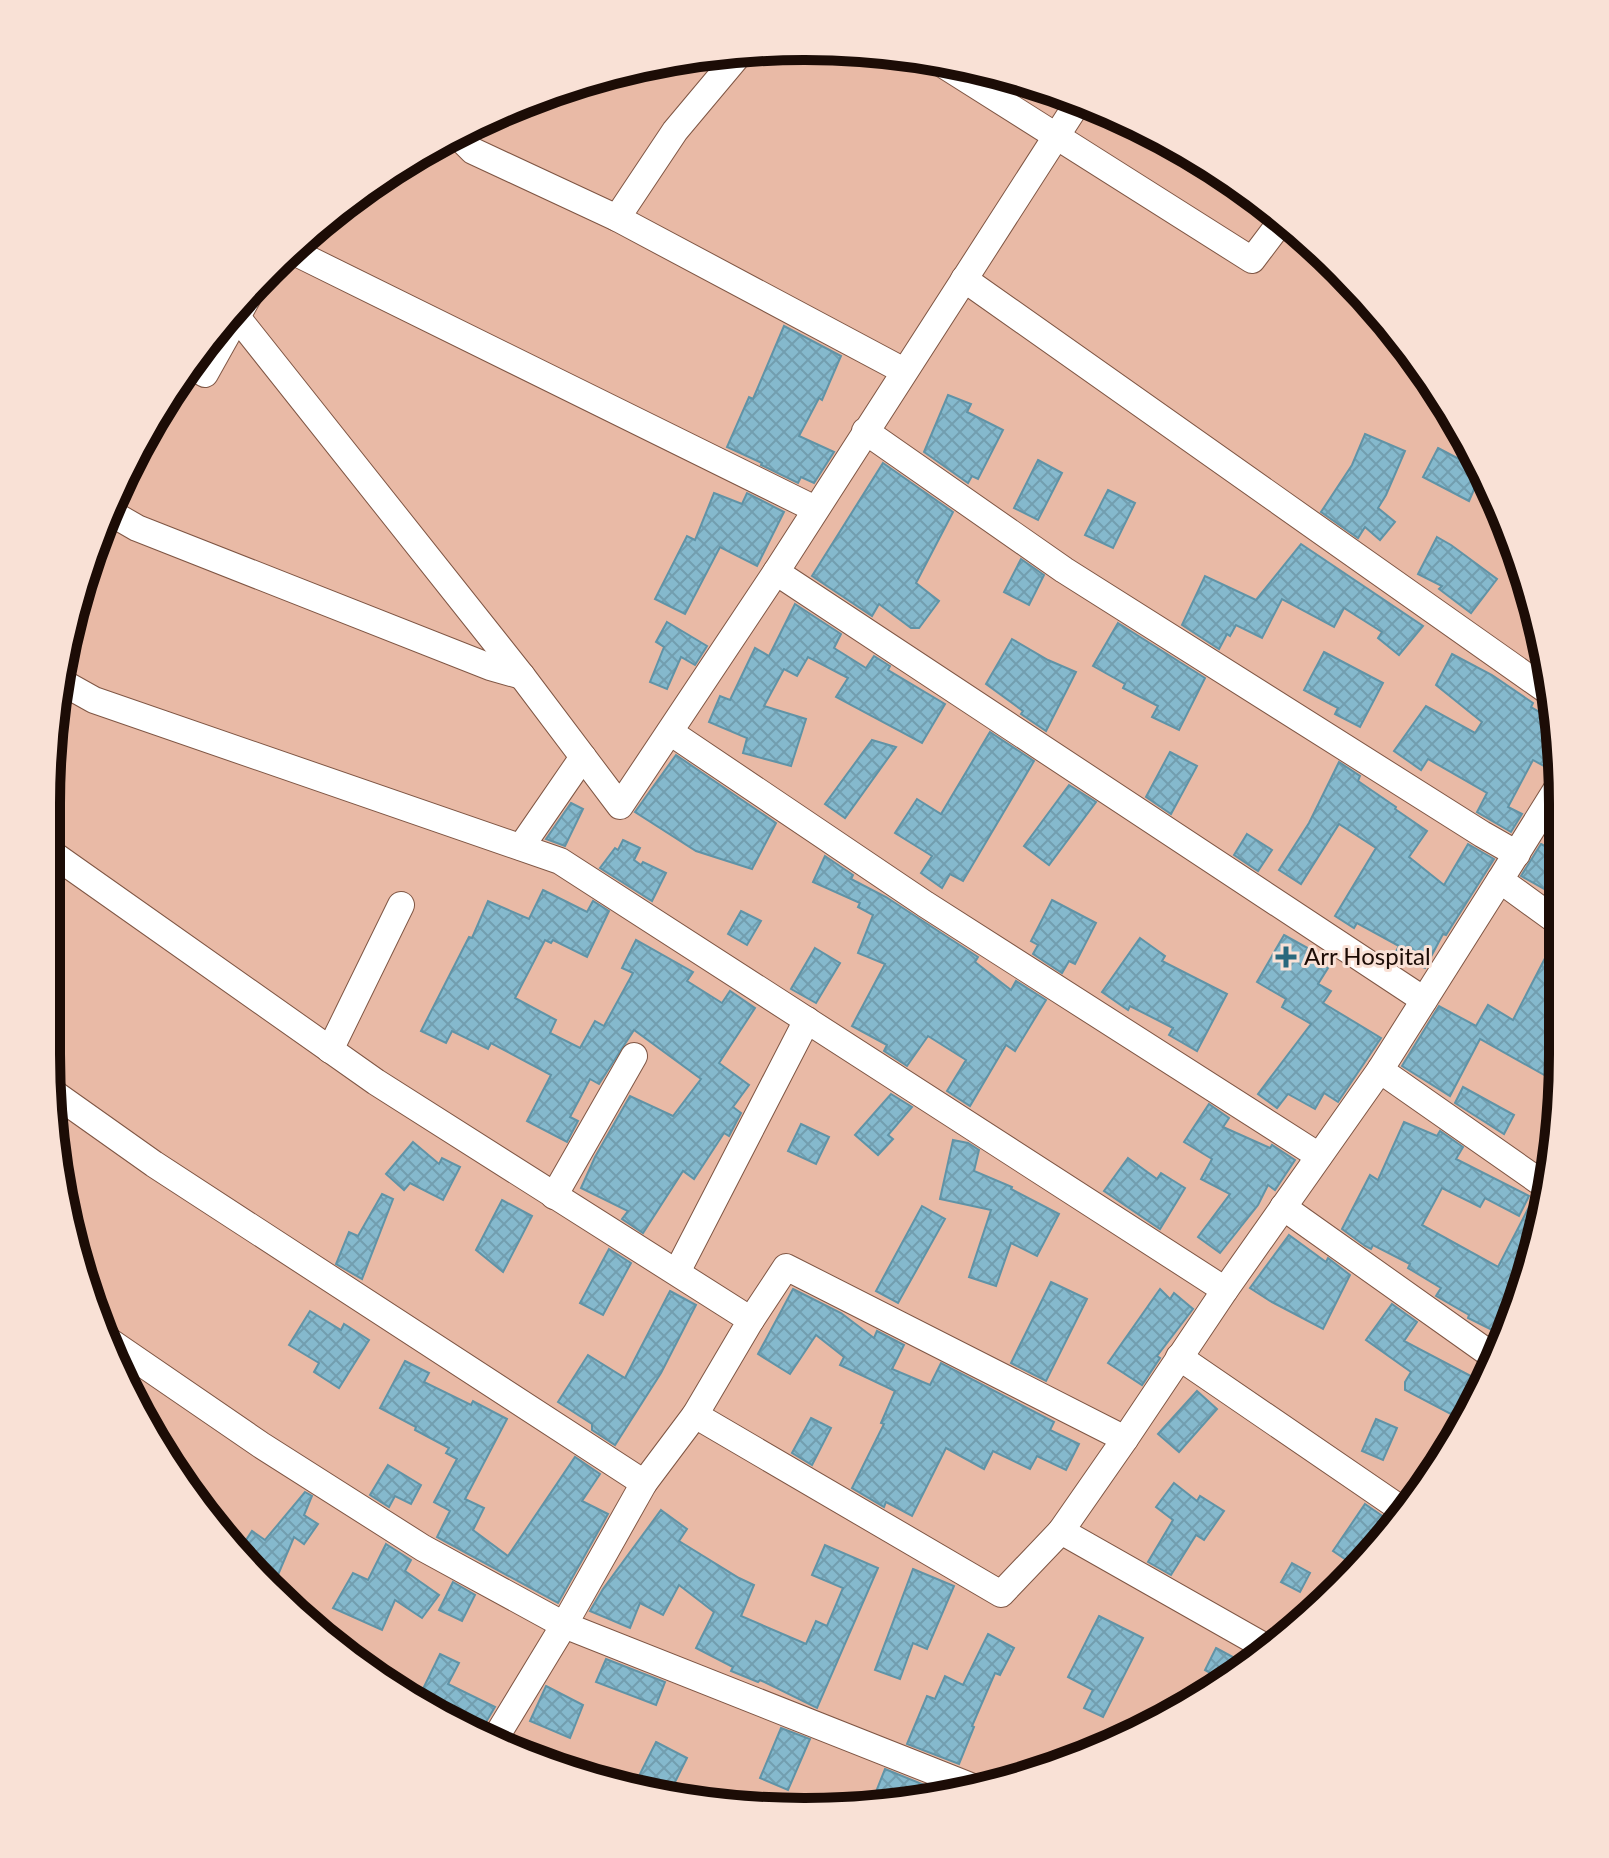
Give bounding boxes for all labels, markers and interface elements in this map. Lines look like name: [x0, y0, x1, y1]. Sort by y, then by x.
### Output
place label: Arr Hospital: [1304, 941, 1431, 970]
marker: Arr Hospital: [1275, 946, 1297, 968]

